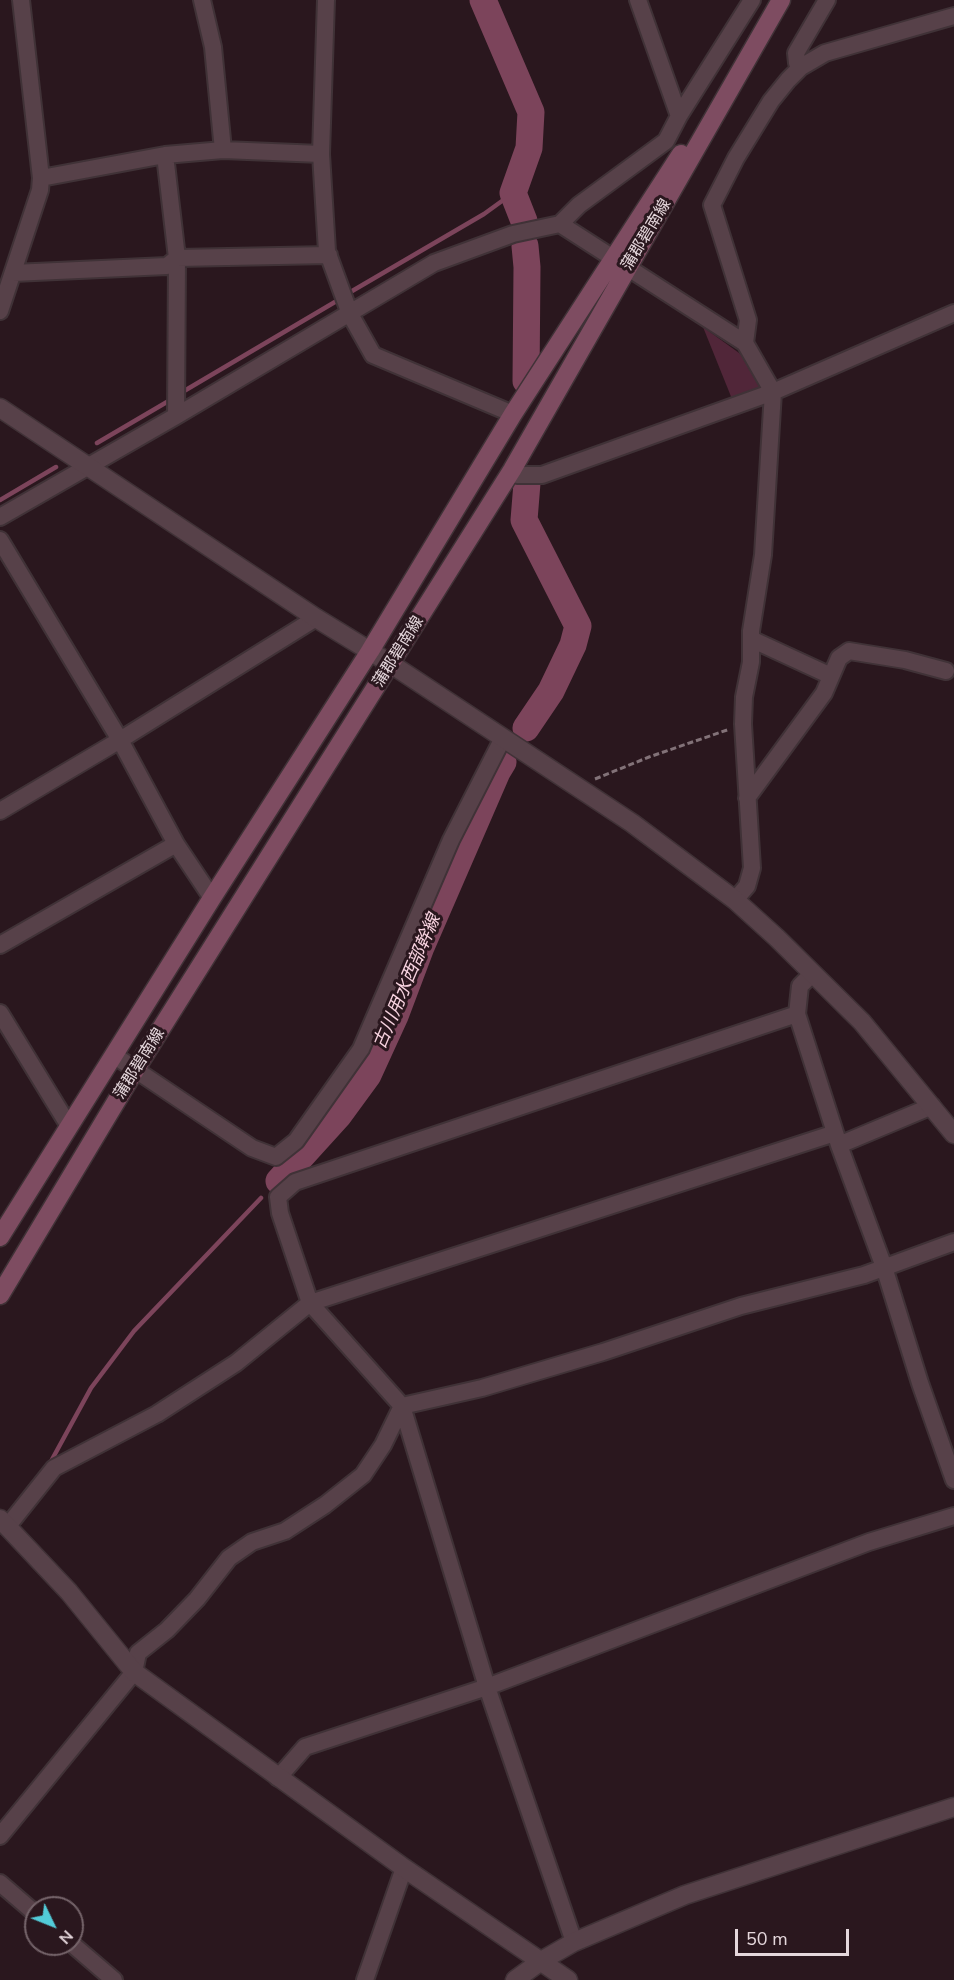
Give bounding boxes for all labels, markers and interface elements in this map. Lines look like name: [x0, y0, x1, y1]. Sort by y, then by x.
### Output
street label: 蒲郡碧南線: [618, 196, 676, 274]
street label: 蒲郡碧南線: [370, 613, 428, 691]
water label: 古川用水西部幹線: [370, 912, 446, 1052]
street label: 蒲郡碧南線: [111, 1025, 169, 1103]
north arrow: [24, 1896, 84, 1956]
scale bar: [738, 1917, 852, 1955]
text: N: [54, 1925, 78, 1949]
text: 50 m: [746, 1927, 788, 1951]

